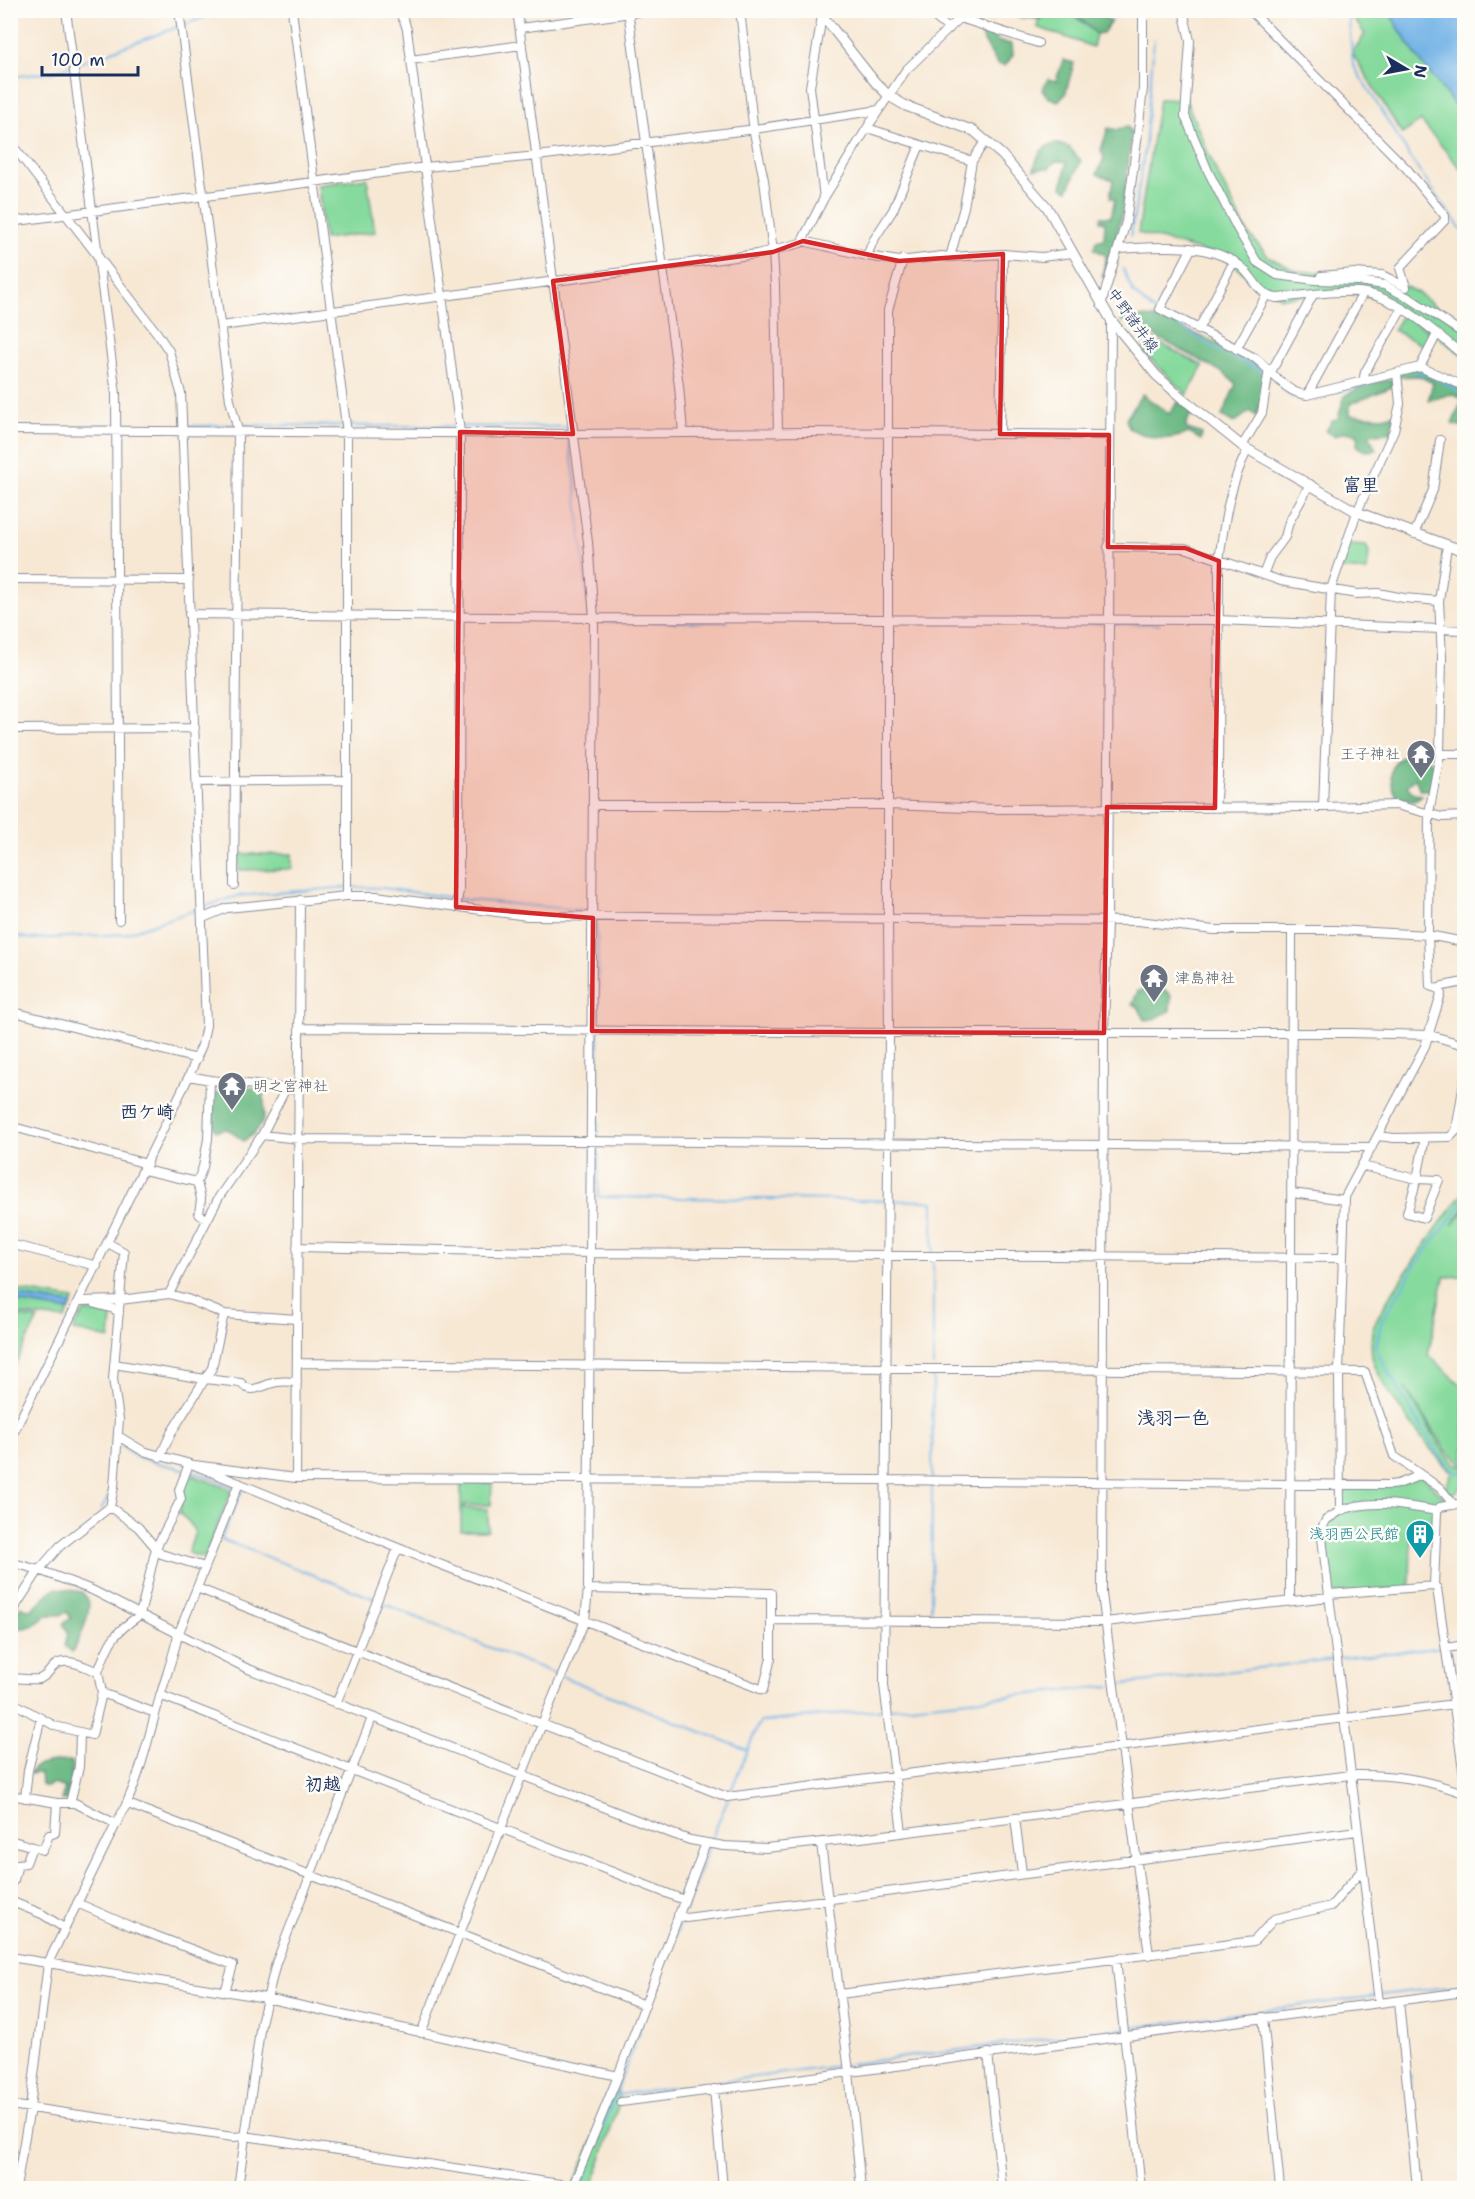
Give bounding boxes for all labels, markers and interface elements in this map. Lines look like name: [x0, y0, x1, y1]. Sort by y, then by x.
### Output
scale bar: [42, 39, 138, 77]
north arrow: [1376, 39, 1436, 99]
text: 100 m: [51, 48, 105, 72]
text: N: [1409, 63, 1432, 80]
street label: 中野諸井線: [1103, 284, 1163, 356]
district label: 富里: [1343, 473, 1379, 497]
temple icon: 王子神社: [1405, 738, 1437, 780]
place label: 王子神社: [1340, 744, 1400, 764]
temple icon: 津島神社: [1138, 962, 1170, 1004]
place label: 津島神社: [1175, 968, 1235, 988]
temple icon: 明之宮神社: [216, 1070, 248, 1112]
place label: 明之宮神社: [253, 1076, 328, 1096]
district label: 西ケ崎: [120, 1100, 174, 1124]
district label: 浅羽一色: [1137, 1406, 1209, 1430]
building icon: 浅羽西公民館: [1404, 1518, 1436, 1560]
place label: 浅羽西公民館: [1309, 1524, 1399, 1544]
district label: 初越: [305, 1772, 341, 1796]

